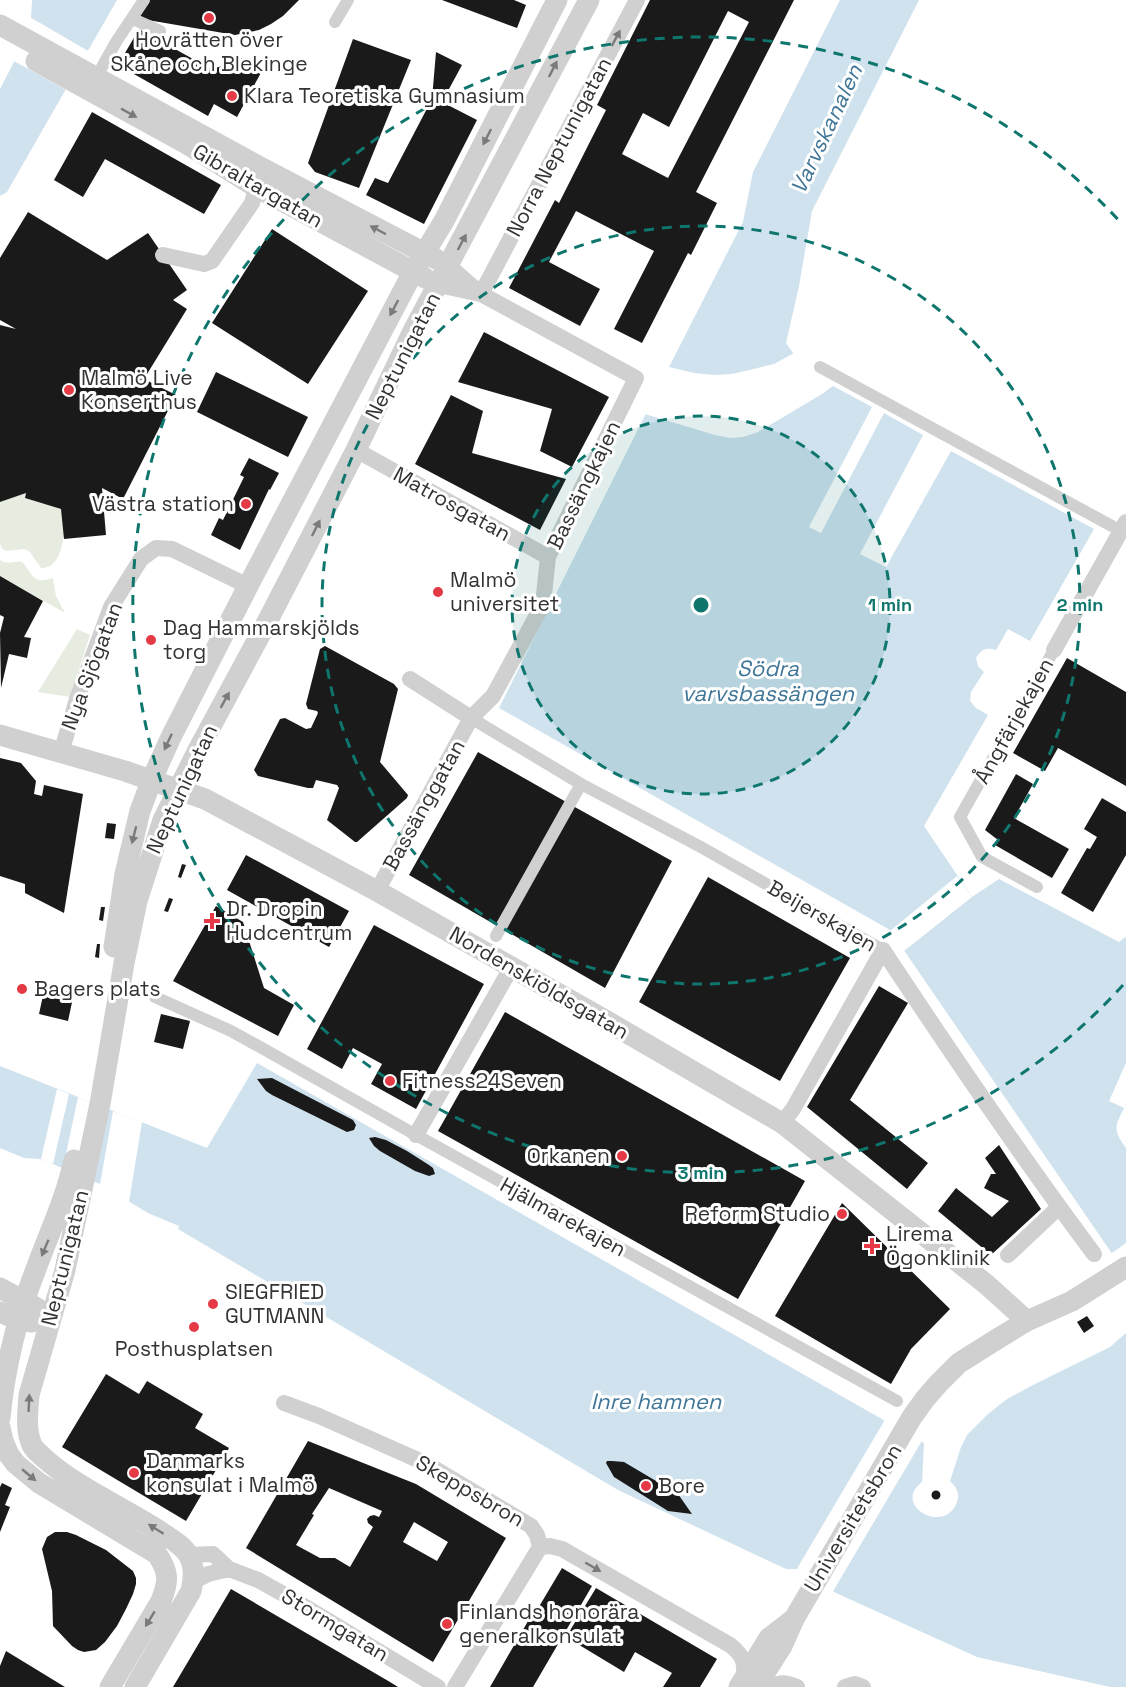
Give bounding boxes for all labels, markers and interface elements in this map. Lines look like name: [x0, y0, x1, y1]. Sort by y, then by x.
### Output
marker: Hovrätten över Skåne och Blekinge: [202, 11, 216, 25]
place label: Hovrätten över Skåne och Blekinge: [110, 26, 308, 77]
one-way arrow: [611, 30, 621, 47]
street label: Norra Neptunigatan: [500, 52, 617, 241]
water label: Varvskanalen: [784, 60, 868, 198]
one-way arrow: [548, 61, 558, 78]
place label: Klara Teoretiska Gymnasium: [244, 82, 525, 109]
marker: Klara Teoretiska Gymnasium: [225, 89, 239, 103]
one-way arrow: [121, 108, 138, 118]
one-way arrow: [482, 129, 492, 146]
street label: Gibraltargatan: [188, 137, 328, 234]
one-way arrow: [370, 225, 387, 235]
one-way arrow: [457, 233, 467, 250]
street label: Neptunigatan: [359, 288, 446, 424]
one-way arrow: [389, 300, 399, 317]
place label: Malmö Live Konserthus: [81, 364, 197, 415]
marker: Malmö Live Konserthus: [62, 383, 76, 397]
street label: Bassängkajen: [541, 416, 626, 554]
street label: Matrosgatan: [389, 460, 516, 547]
place label: Västra station: [92, 490, 234, 517]
marker: Västra station: [239, 497, 253, 511]
one-way arrow: [311, 519, 321, 536]
place label: Malmö universitet: [450, 566, 559, 617]
marker: Malmö universitet: [431, 585, 445, 599]
text: 1 min: [868, 593, 912, 616]
text: 2 min: [1057, 593, 1103, 616]
centre of rings: [691, 595, 711, 615]
street label: Nya Sjögatan: [55, 598, 128, 734]
place label: Dag Hammarskjölds torg: [163, 614, 360, 665]
marker: Dag Hammarskjölds torg: [144, 633, 158, 647]
street label: Ångfärjekajen: [968, 653, 1059, 788]
water label: Södra varvsbassängen: [682, 654, 855, 707]
one-way arrow: [220, 691, 230, 708]
street label: Neptunigatan: [140, 720, 223, 858]
one-way arrow: [164, 734, 173, 751]
street label: Bassänggatan: [376, 734, 471, 875]
one-way arrow: [128, 825, 138, 844]
street label: Beijerskajen: [763, 874, 882, 958]
place label: Dr. Dropin Hudcentrum: [226, 895, 352, 946]
marker: Dr. Dropin Hudcentrum: [203, 912, 221, 930]
street label: Nordenskiöldsgatan: [445, 920, 634, 1045]
place label: Bagers plats: [34, 975, 161, 1002]
marker: Bagers plats: [15, 982, 29, 996]
place label: Fitness24Seven: [402, 1067, 562, 1094]
marker: Fitness24Seven: [383, 1074, 397, 1088]
place label: Orkanen: [527, 1142, 610, 1169]
marker: Orkanen: [615, 1149, 629, 1163]
text: 3 min: [678, 1161, 724, 1184]
street label: Hjälmarekajen: [496, 1171, 631, 1262]
street label: Neptunigatan: [35, 1187, 94, 1329]
place label: Reform Studio: [685, 1200, 830, 1227]
marker: Reform Studio: [835, 1207, 849, 1221]
place label: Lirema Ögonklinik: [886, 1220, 990, 1271]
marker: Lirema Ögonklinik: [863, 1237, 881, 1255]
one-way arrow: [39, 1239, 49, 1257]
place label: SIEGFRIED GUTMANN: [225, 1278, 324, 1329]
marker: SIEGFRIED GUTMANN: [206, 1297, 220, 1311]
marker: Posthusplatsen: [187, 1320, 201, 1334]
place label: Posthusplatsen: [115, 1335, 273, 1362]
water label: Inre hamnen: [591, 1387, 722, 1415]
one-way arrow: [24, 1394, 33, 1413]
street label: Universitetsbron: [798, 1439, 907, 1597]
place label: Danmarks konsulat i Malmö: [146, 1447, 315, 1498]
street label: Skeppsbron: [411, 1449, 529, 1533]
marker: Danmarks konsulat i Malmö: [127, 1466, 141, 1480]
one-way arrow: [21, 1468, 36, 1481]
place label: Bore: [658, 1472, 705, 1499]
marker: Bore: [639, 1479, 653, 1493]
one-way arrow: [148, 1523, 164, 1534]
one-way arrow: [585, 1562, 602, 1572]
street label: Stormgatan: [277, 1582, 394, 1667]
place label: Finlands honorära generalkonsulat: [459, 1598, 639, 1649]
one-way arrow: [145, 1611, 155, 1628]
marker: Finlands honorära generalkonsulat: [440, 1617, 454, 1631]

